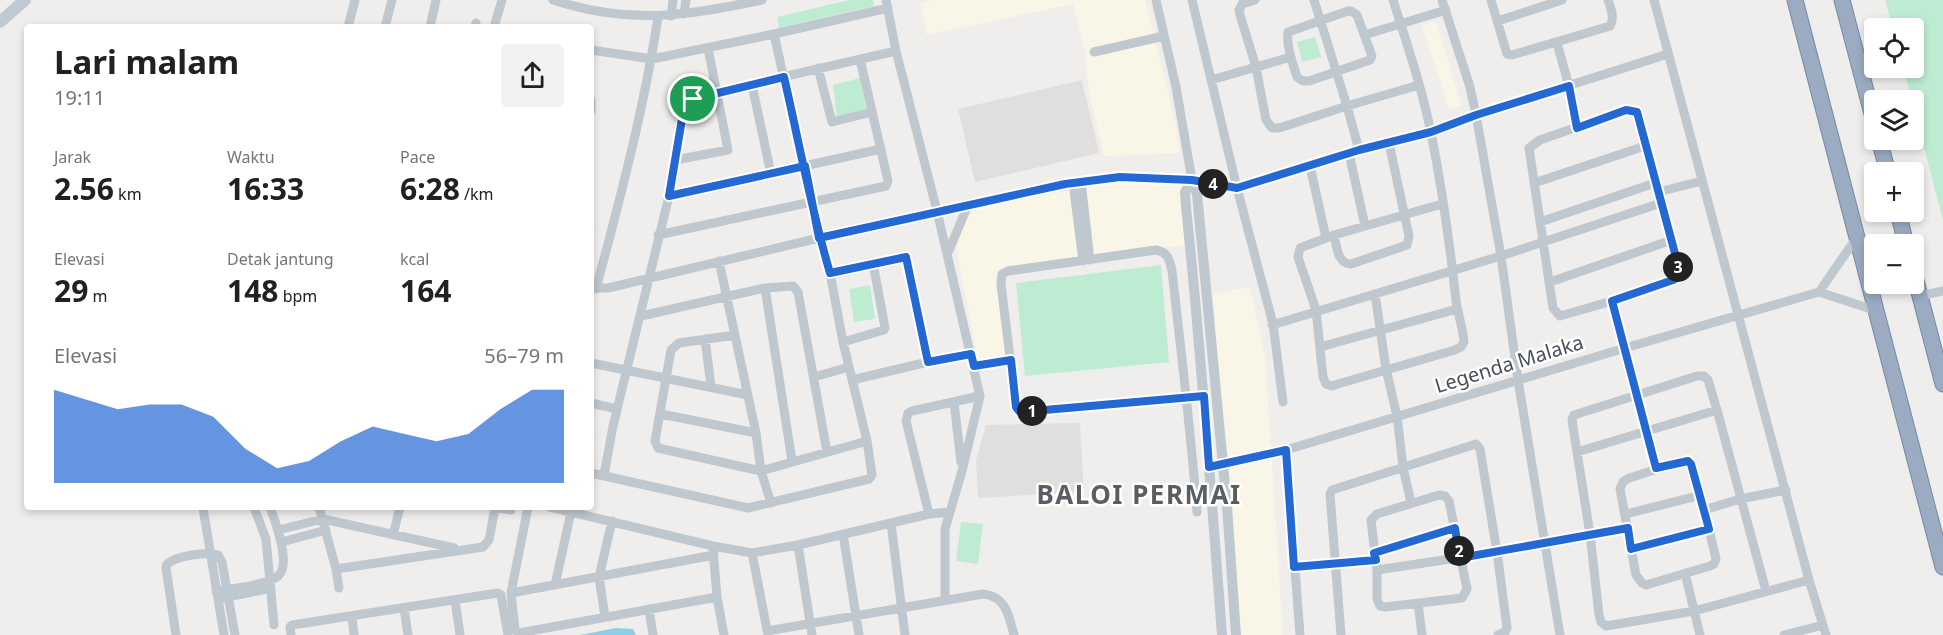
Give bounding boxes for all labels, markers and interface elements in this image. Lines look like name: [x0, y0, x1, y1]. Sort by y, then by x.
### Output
map controls: [1864, 18, 1924, 294]
button: locate: [1864, 18, 1924, 78]
text: Lari malam: [54, 39, 239, 84]
button: share: [501, 44, 564, 107]
pin: [667, 73, 718, 124]
icon: arrive: [676, 82, 709, 115]
text: 19:11: [54, 84, 105, 111]
button: layers: [1864, 90, 1924, 150]
text: Jarak: [54, 146, 91, 168]
text: Waktu: [227, 146, 275, 168]
text: Pace: [400, 146, 435, 168]
button: +: [1864, 162, 1924, 222]
text: 2.56: [54, 168, 114, 209]
text: 16:33: [227, 168, 304, 209]
text: 6:28: [400, 168, 460, 209]
pin: 4: [1198, 169, 1228, 199]
text: 4: [1208, 173, 1218, 195]
text: km: [114, 183, 142, 205]
text: /km: [460, 183, 494, 205]
button: −: [1864, 234, 1924, 294]
text: Elevasi: [54, 248, 105, 270]
text: Detak jantung: [227, 248, 334, 270]
text: kcal: [400, 248, 429, 270]
pin: 3: [1663, 252, 1693, 282]
text: 3: [1673, 256, 1683, 278]
text: 29: [54, 270, 88, 311]
text: 148: [227, 270, 278, 311]
text: 164: [400, 270, 451, 311]
text: m: [88, 285, 107, 307]
text: bpm: [278, 285, 317, 307]
street label: Legenda Malaka: [1431, 328, 1586, 399]
text: Elevasi: [54, 342, 117, 369]
text: 56–79 m: [484, 342, 564, 369]
pin: 1: [1017, 396, 1047, 426]
text: 1: [1027, 400, 1037, 422]
district label: BALOI PERMAI: [1036, 476, 1242, 512]
pin: 2: [1444, 536, 1474, 566]
text: 2: [1454, 540, 1464, 562]

